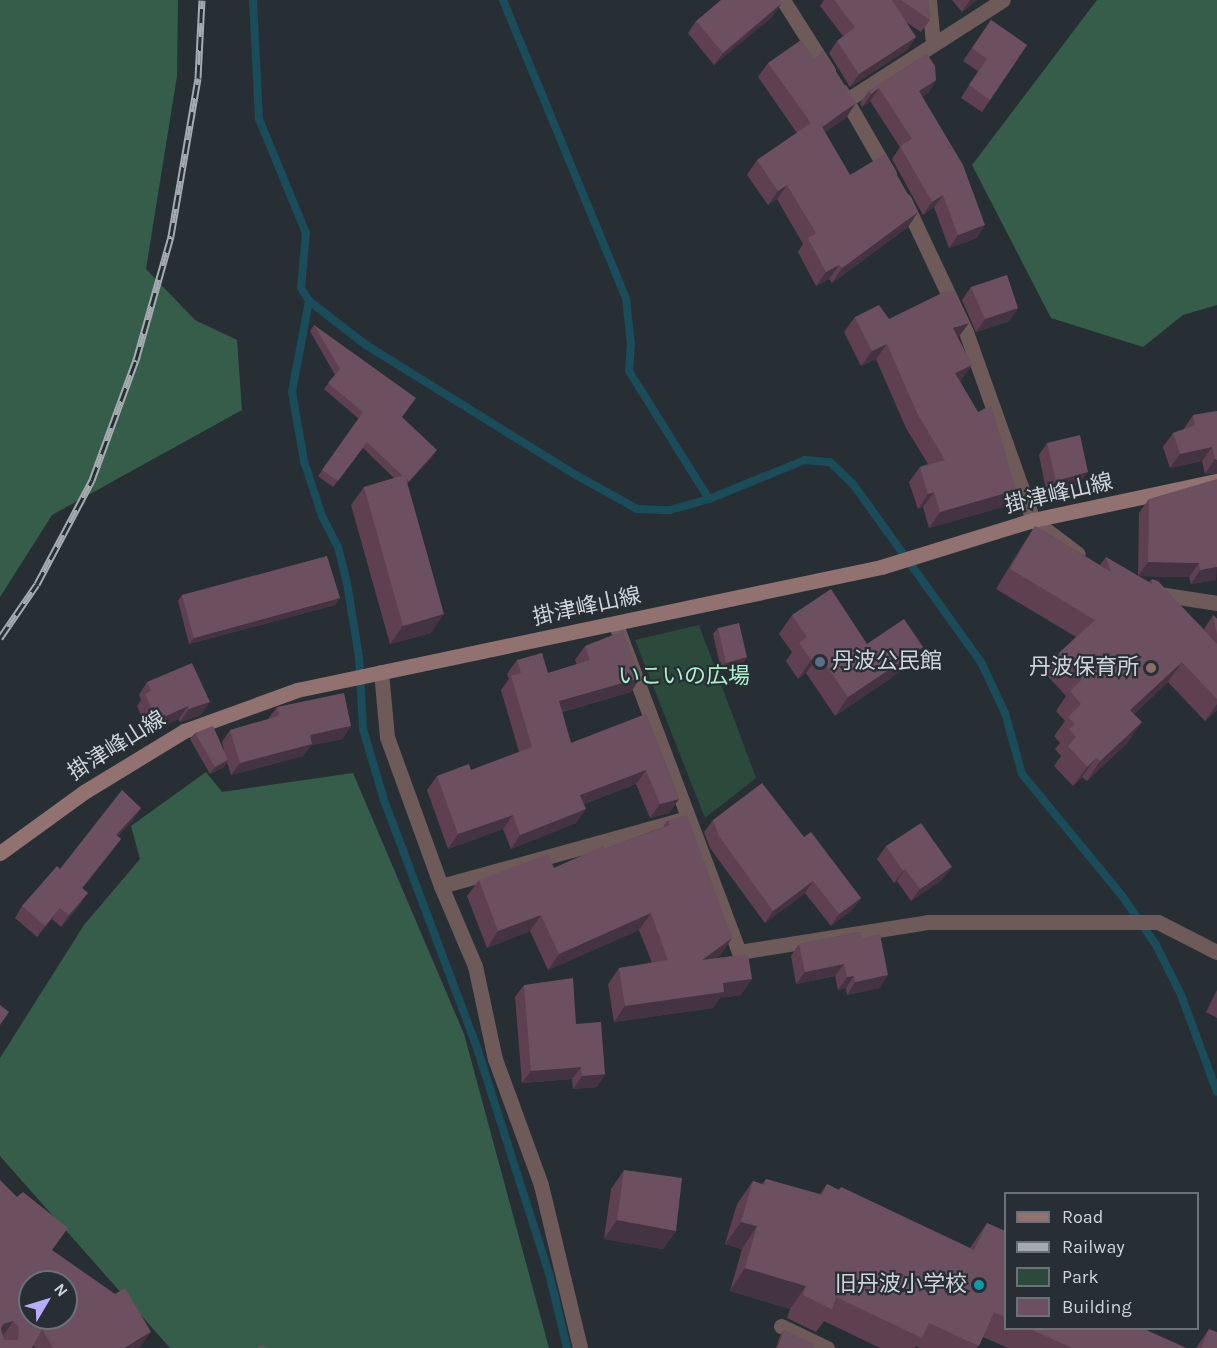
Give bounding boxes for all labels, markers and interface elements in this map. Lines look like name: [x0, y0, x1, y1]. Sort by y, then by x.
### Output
street label: 掛津峰山線: [1002, 469, 1116, 519]
street label: 掛津峰山線: [530, 583, 644, 631]
place label: 丹波公民館: [832, 649, 942, 675]
marker: 丹波公民館: [813, 655, 827, 669]
place label: 丹波保育所: [1029, 655, 1139, 681]
marker: 丹波保育所: [1144, 661, 1158, 675]
park label: いこいの広場: [618, 664, 750, 690]
street label: 掛津峰山線: [63, 706, 171, 786]
legend: [1004, 1192, 1199, 1330]
text: Road: [1062, 1206, 1103, 1228]
text: Railway: [1062, 1236, 1125, 1258]
text: Park: [1062, 1266, 1099, 1288]
north arrow: [18, 1270, 78, 1330]
place label: 旧丹波小学校: [835, 1272, 967, 1298]
marker: 旧丹波小学校: [972, 1278, 986, 1292]
text: N: [50, 1279, 72, 1300]
text: Building: [1062, 1296, 1132, 1318]

